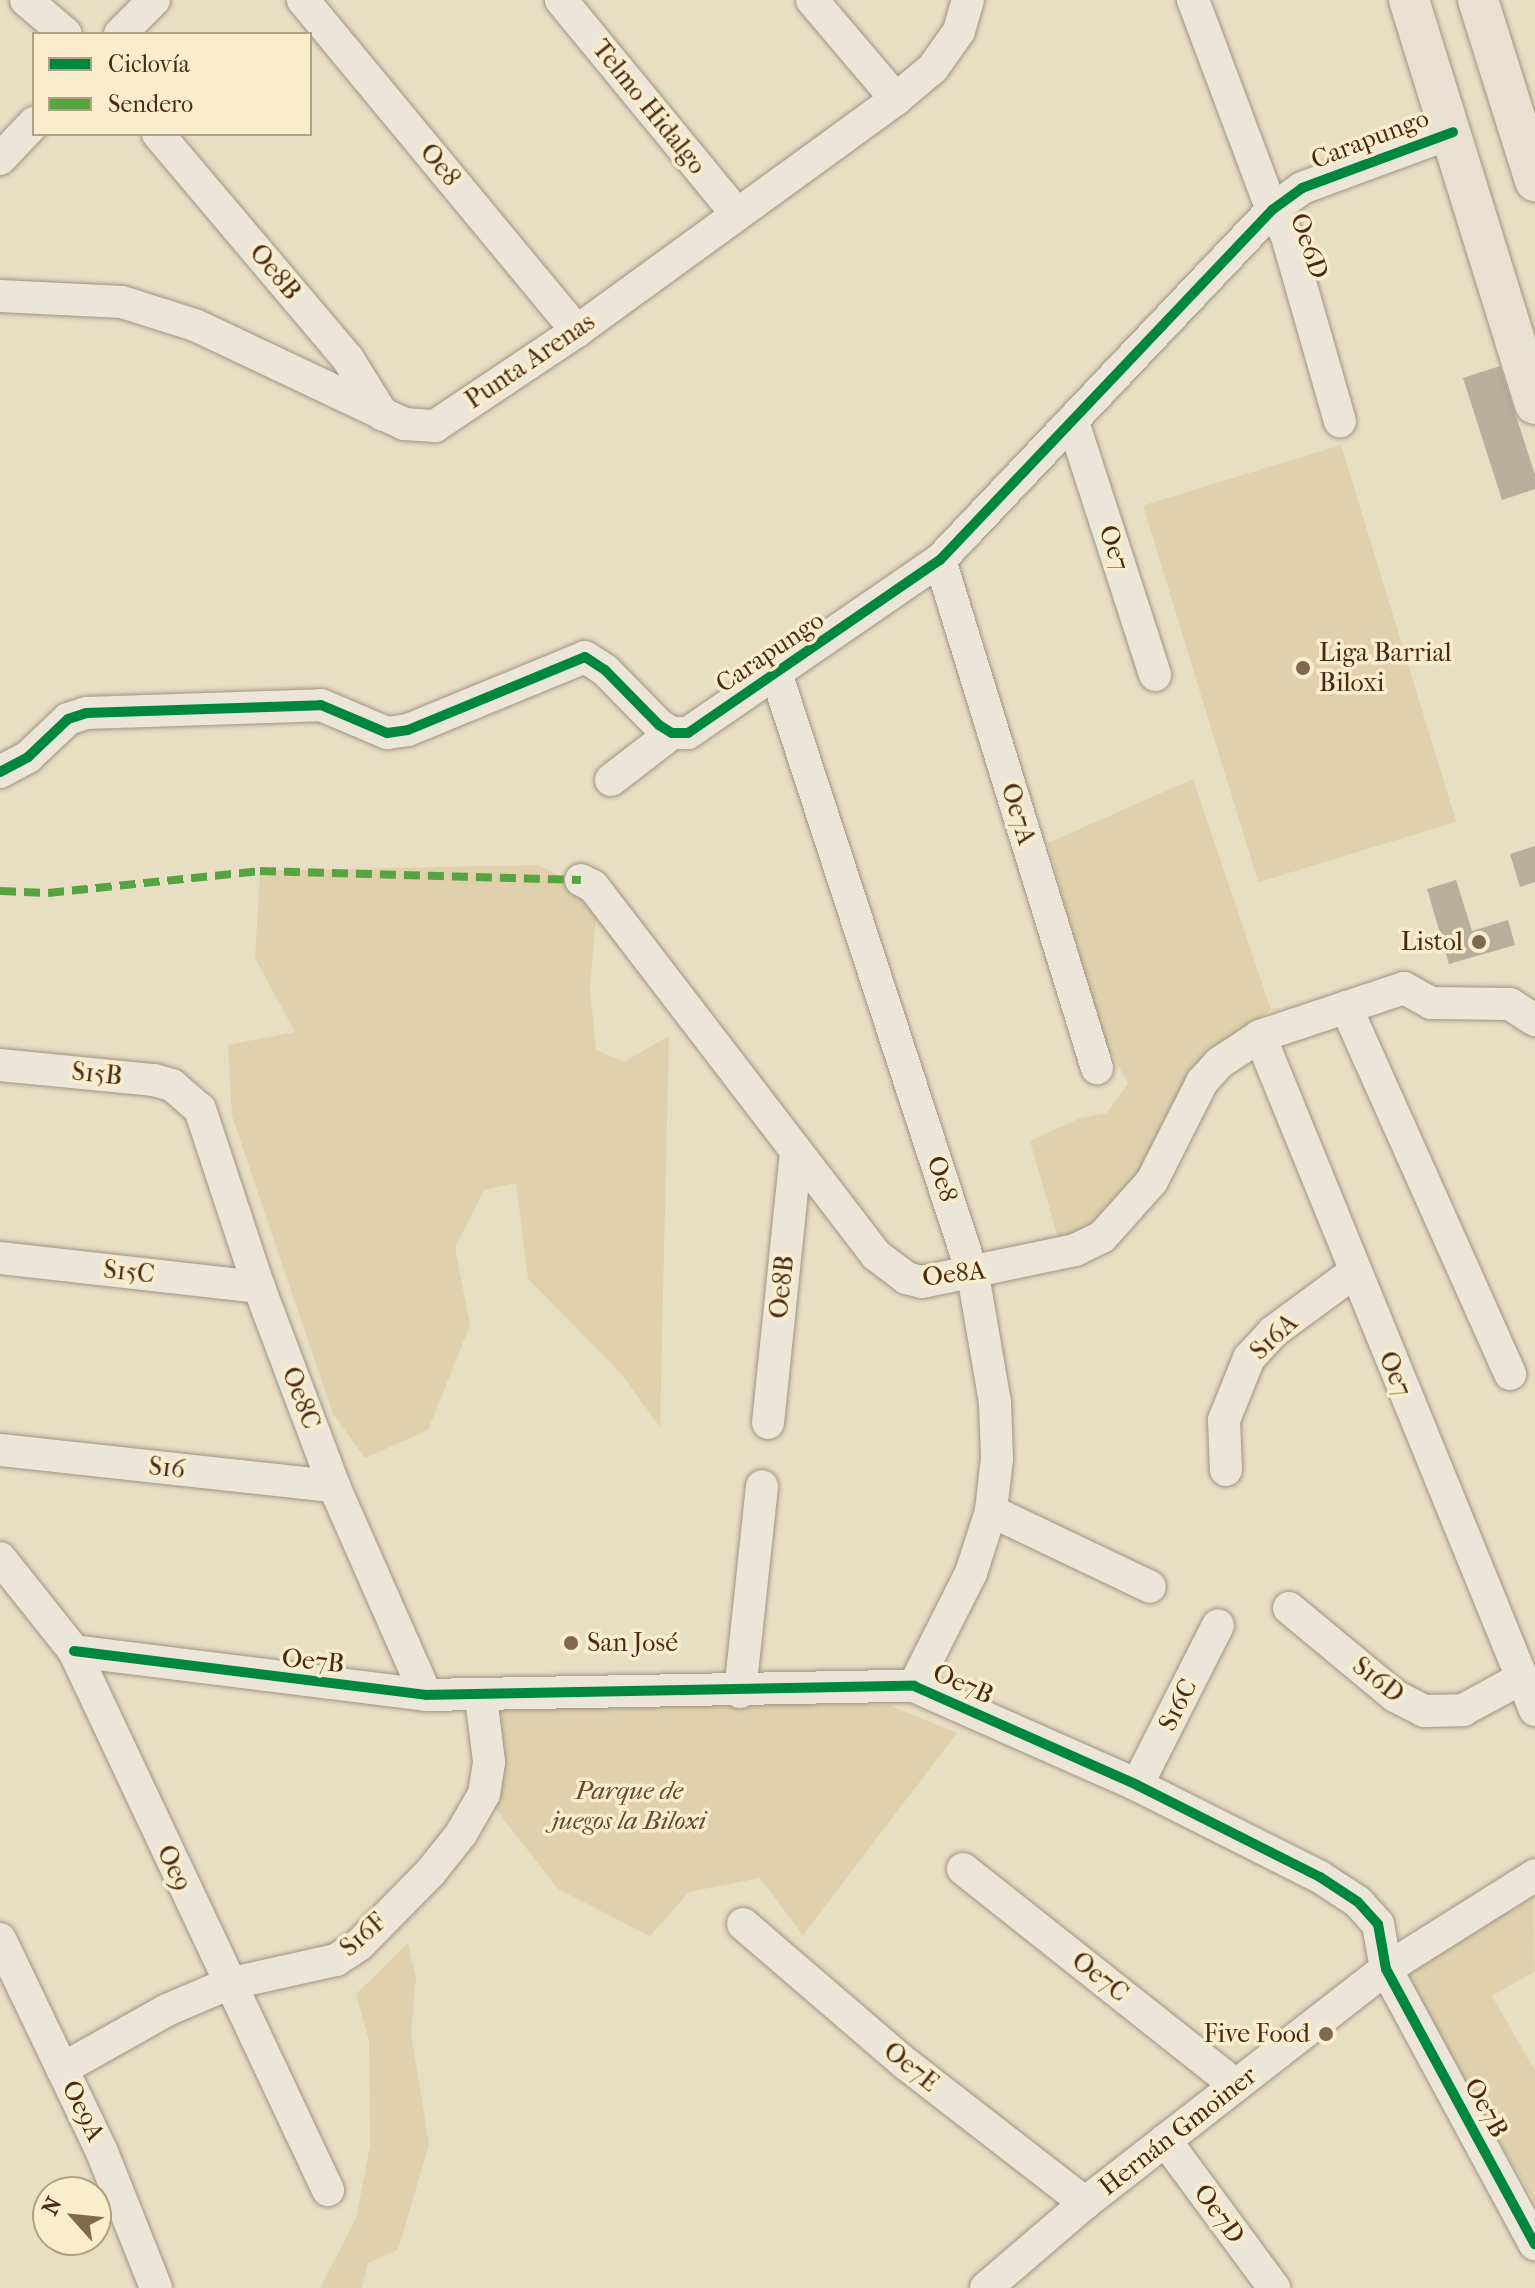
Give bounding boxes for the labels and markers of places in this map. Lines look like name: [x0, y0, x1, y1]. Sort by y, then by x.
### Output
place label: Liga Barrial Biloxi: [1319, 637, 1452, 698]
marker: Liga Barrial Biloxi: [1294, 659, 1312, 677]
place label: Listol: [1401, 926, 1463, 958]
marker: Listol: [1470, 933, 1488, 951]
place label: San José: [587, 1627, 678, 1659]
marker: San José: [562, 1634, 580, 1652]
place label: Five Food: [1203, 2018, 1310, 2050]
marker: Five Food: [1317, 2025, 1335, 2043]

